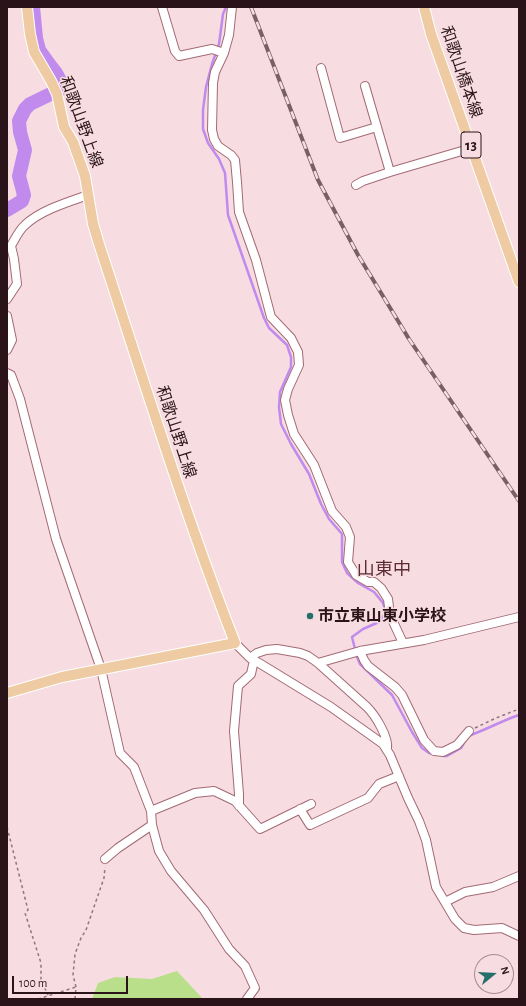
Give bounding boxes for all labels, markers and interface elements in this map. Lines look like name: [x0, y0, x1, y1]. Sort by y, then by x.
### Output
street label: 和歌山橋本線: [436, 23, 486, 121]
street label: 和歌山野上線: [56, 74, 106, 170]
road number: 13: [461, 132, 481, 158]
street label: 和歌山野上線: [152, 383, 200, 481]
district label: 山東中: [357, 559, 411, 581]
place label: 市立東山東小学校: [318, 606, 446, 626]
marker: 市立東山東小学校: [305, 611, 315, 621]
north arrow: [474, 954, 514, 994]
text: N: [499, 965, 511, 976]
scale bar: [14, 968, 130, 994]
text: 100 m: [19, 977, 47, 989]

